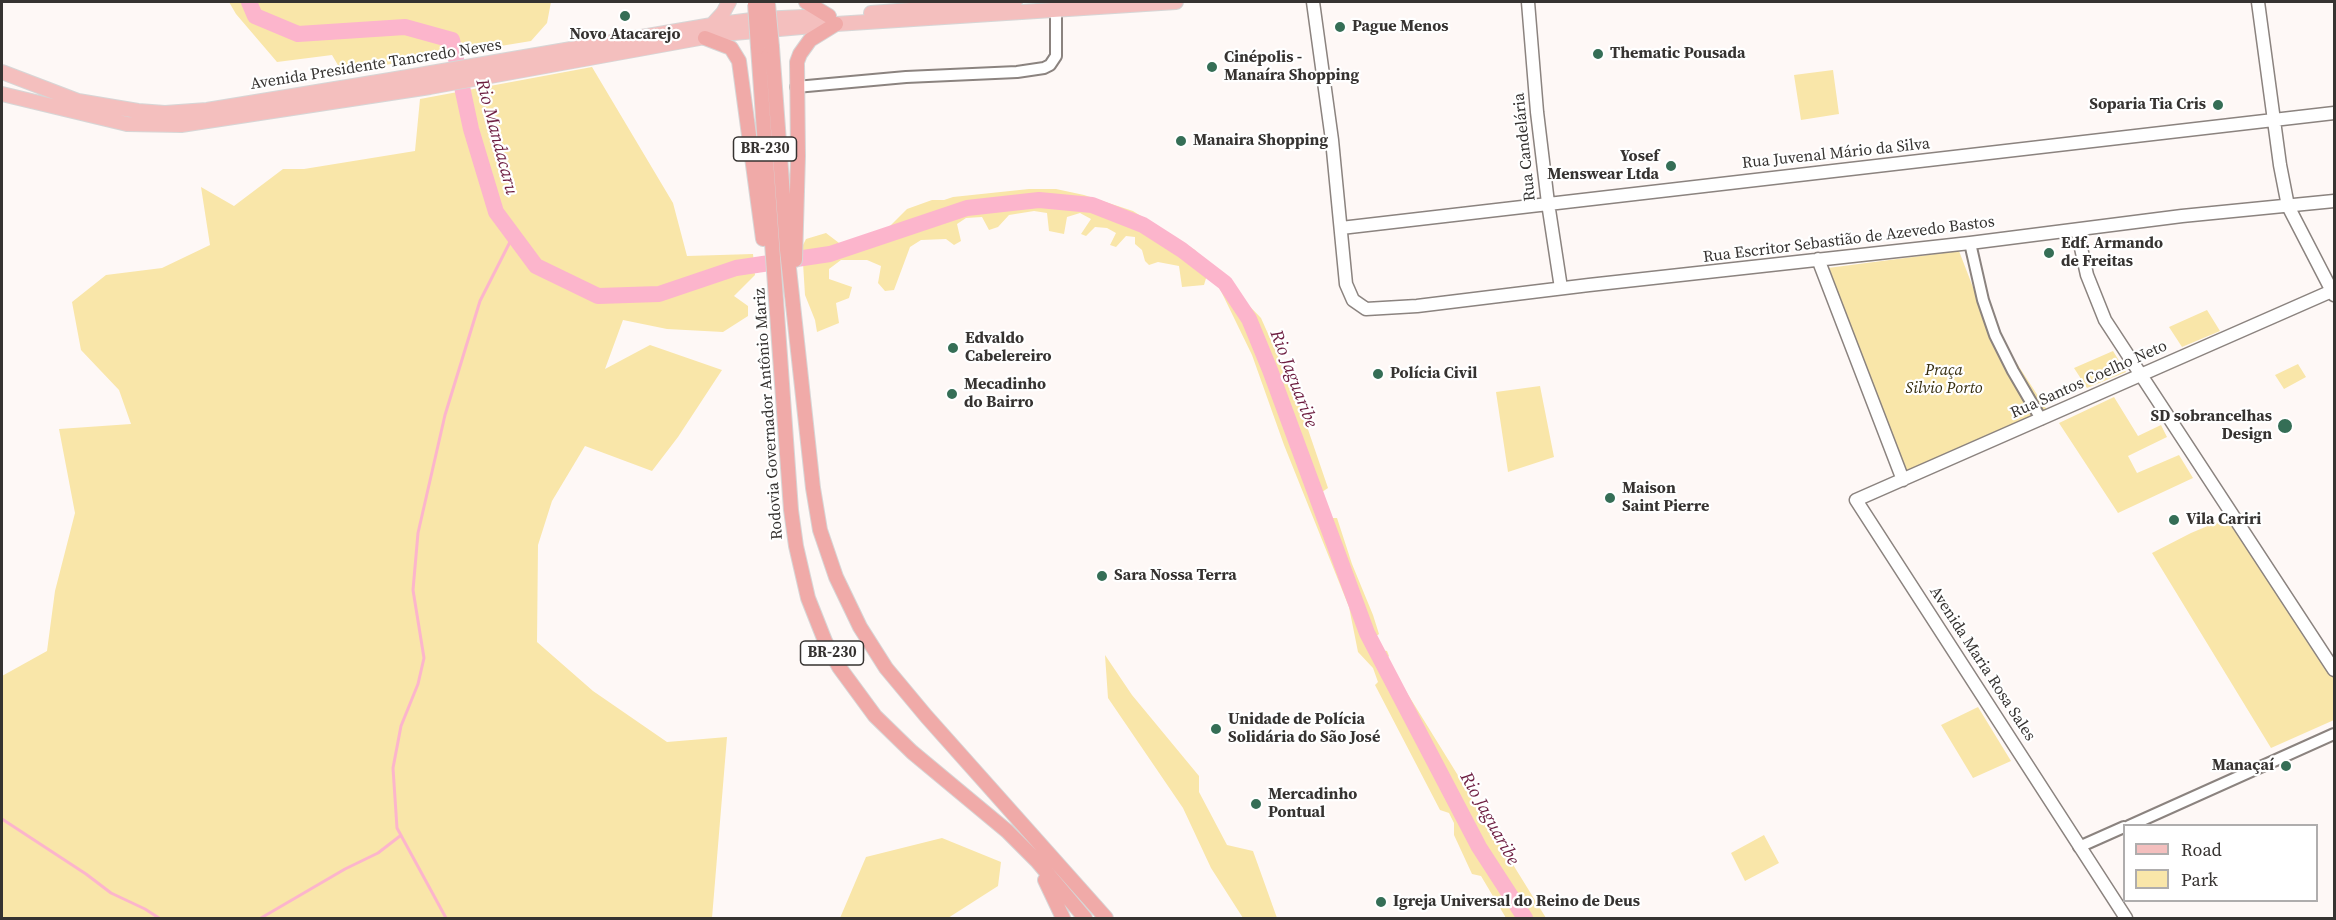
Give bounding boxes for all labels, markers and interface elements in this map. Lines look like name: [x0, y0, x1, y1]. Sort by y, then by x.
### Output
marker: Novo Atacarejo: [618, 9, 632, 23]
place label: Pague Menos: [1352, 17, 1448, 37]
marker: Pague Menos: [1333, 20, 1347, 34]
place label: Novo Atacarejo: [569, 25, 681, 45]
street label: Avenida Presidente Tancredo Neves: [249, 36, 503, 94]
place label: Thematic Pousada: [1610, 44, 1745, 64]
marker: Thematic Pousada: [1591, 47, 1605, 61]
place label: Cinépolis - Manaíra Shopping: [1224, 48, 1359, 86]
marker: Cinépolis - Manaíra Shopping: [1205, 60, 1219, 74]
water label: Rio Mandacaru: [470, 77, 522, 197]
street label: Rua Candelária: [1510, 92, 1540, 202]
place label: Soparia Tia Cris: [2089, 95, 2206, 115]
marker: Soparia Tia Cris: [2211, 98, 2225, 112]
place label: Manaira Shopping: [1193, 131, 1328, 151]
marker: Manaira Shopping: [1174, 134, 1188, 148]
street label: Rua Juvenal Mário da Silva: [1741, 135, 1931, 173]
road number: BR-230: [734, 137, 796, 161]
place label: Yosef Menswear Ltda: [1547, 147, 1659, 185]
marker: Yosef Menswear Ltda: [1664, 159, 1678, 173]
street label: Rua Escritor Sebastião de Azevedo Bastos: [1702, 213, 1996, 267]
place label: Edf. Armando de Freitas: [2061, 234, 2163, 272]
marker: Edf. Armando de Freitas: [2042, 246, 2056, 260]
street label: Rodovia Governador Antônio Mariz: [751, 287, 787, 541]
water label: Rio Jaguaribe: [1265, 327, 1321, 431]
place label: Edvaldo Cabelereiro: [965, 329, 1052, 367]
street label: Rua Santos Coelho Neto: [2008, 337, 2170, 423]
marker: Edvaldo Cabelereiro: [946, 341, 960, 355]
park label: Praça Silvio Porto: [1905, 361, 1983, 399]
place label: Polícia Civil: [1390, 364, 1477, 384]
marker: Polícia Civil: [1371, 367, 1385, 381]
place label: Mecadinho do Bairro: [964, 375, 1046, 413]
marker: Mecadinho do Bairro: [945, 387, 959, 401]
place label: SD sobrancelhas Design: [2150, 407, 2272, 445]
marker: SD sobrancelhas Design: [2276, 417, 2294, 435]
place label: Maison Saint Pierre: [1622, 479, 1709, 517]
marker: Maison Saint Pierre: [1603, 491, 1617, 505]
place label: Vila Cariri: [2186, 510, 2261, 530]
marker: Vila Cariri: [2167, 513, 2181, 527]
place label: Sara Nossa Terra: [1114, 566, 1237, 586]
marker: Sara Nossa Terra: [1095, 569, 1109, 583]
street label: Avenida Maria Rosa Sales: [1925, 583, 2039, 745]
road number: BR-230: [800, 641, 864, 665]
place label: Unidade de Polícia Solidária do São José: [1228, 710, 1380, 748]
marker: Unidade de Polícia Solidária do São José: [1209, 722, 1223, 736]
place label: Manaçaí: [2212, 756, 2274, 776]
marker: Manaçaí: [2279, 759, 2293, 773]
water label: Rio Jaguaribe: [1455, 769, 1523, 869]
place label: Mercadinho Pontual: [1268, 785, 1357, 823]
marker: Mercadinho Pontual: [1249, 797, 1263, 811]
legend: [2123, 824, 2318, 902]
text: Road: [2181, 837, 2222, 862]
text: Park: [2181, 867, 2218, 892]
place label: Igreja Universal do Reino de Deus: [1393, 892, 1640, 912]
marker: Igreja Universal do Reino de Deus: [1374, 895, 1388, 909]

